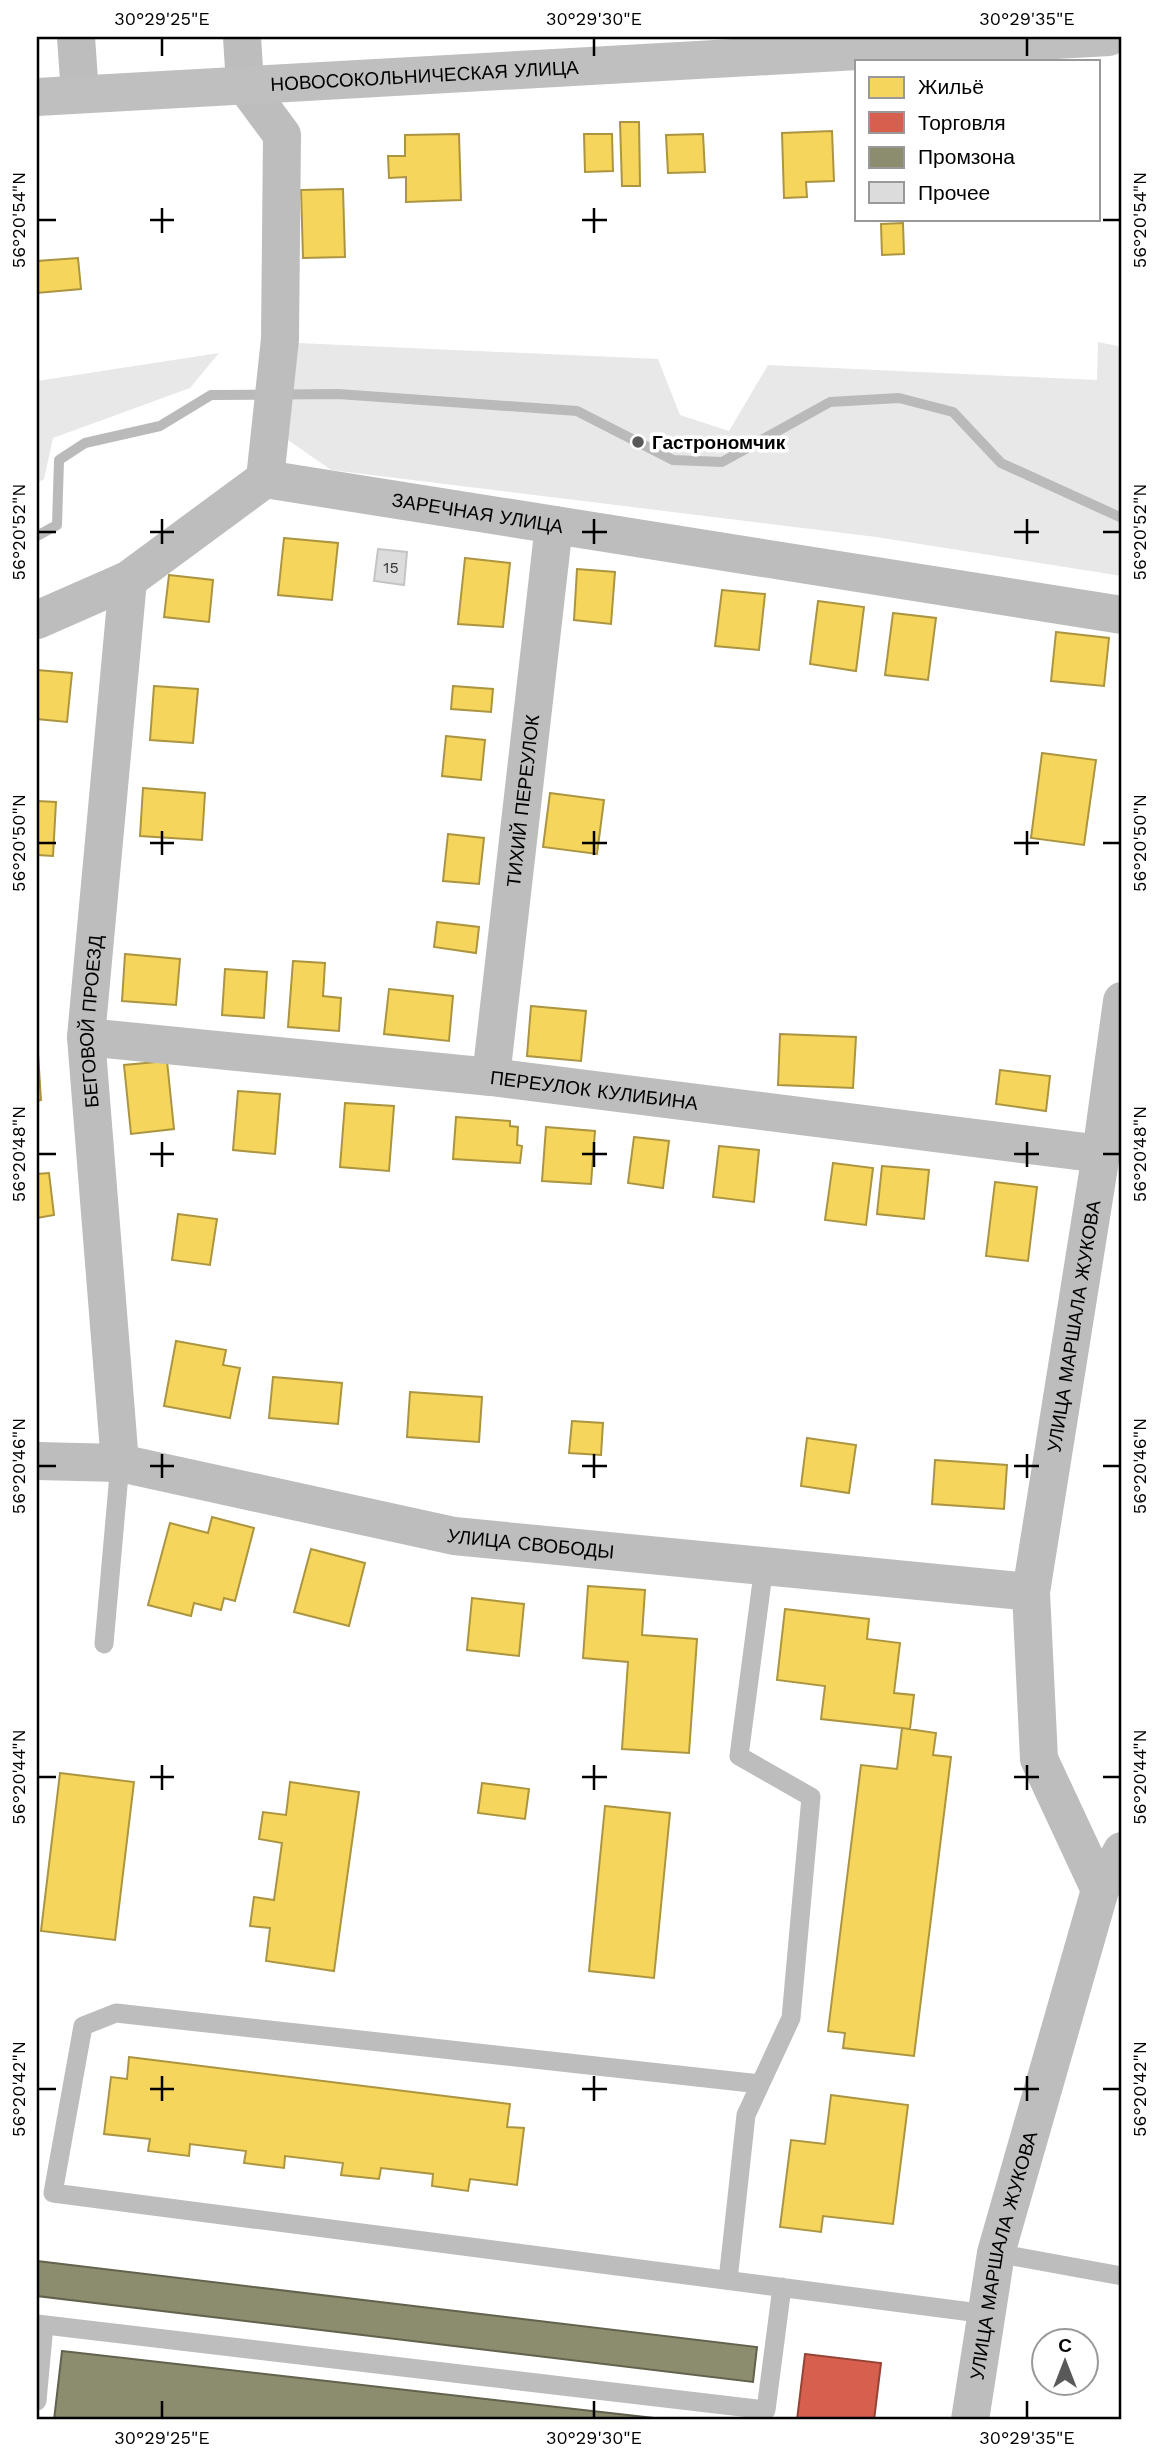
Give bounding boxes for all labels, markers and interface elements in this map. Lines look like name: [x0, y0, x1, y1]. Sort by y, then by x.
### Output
text: 30°29'25"E: [114, 8, 210, 29]
text: 30°29'30"E: [546, 8, 642, 29]
text: 30°29'35"E: [979, 8, 1075, 29]
street label: НОВОСОКОЛЬНИЧЕСКАЯ УЛИЦА: [270, 56, 579, 96]
legend: [855, 60, 1100, 220]
text: Жильё: [918, 74, 984, 99]
text: Торговля: [918, 110, 1006, 135]
text: Промзона: [918, 144, 1015, 169]
text: 56°20'54"N: [8, 172, 29, 268]
text: 56°20'54"N: [1129, 172, 1150, 268]
text: Прочее: [918, 180, 990, 205]
place label: Гастрономчик: [652, 431, 786, 454]
marker: Гастрономчик: [630, 434, 646, 450]
text: 56°20'52"N: [8, 483, 29, 581]
text: 56°20'52"N: [1129, 483, 1150, 581]
street label: ЗАРЕЧНАЯ УЛИЦА: [390, 488, 565, 538]
house number: 15: [383, 558, 399, 577]
street label: ТИХИЙ ПЕРЕУЛОК: [502, 713, 544, 888]
text: 56°20'50"N: [8, 794, 29, 892]
text: 56°20'50"N: [1129, 794, 1150, 892]
street label: БЕГОВОЙ ПРОЕЗД: [75, 934, 107, 1109]
street label: ПЕРЕУЛОК КУЛИБИНА: [489, 1066, 700, 1115]
text: 56°20'48"N: [8, 1106, 29, 1202]
text: 56°20'48"N: [1129, 1106, 1150, 1202]
street label: УЛИЦА МАРШАЛА ЖУКОВА: [1043, 1198, 1105, 1454]
text: 56°20'46"N: [8, 1418, 29, 1514]
text: 56°20'46"N: [1129, 1418, 1150, 1514]
street label: УЛИЦА СВОБОДЫ: [445, 1524, 615, 1563]
text: 56°20'44"N: [8, 1729, 29, 1825]
text: 56°20'44"N: [1129, 1729, 1150, 1825]
text: 56°20'42"N: [8, 2041, 29, 2137]
text: 56°20'42"N: [1129, 2041, 1150, 2137]
street label: УЛИЦА МАРШАЛА ЖУКОВА: [965, 2128, 1042, 2382]
north arrow: [1030, 2328, 1100, 2398]
text: С: [1058, 2334, 1072, 2357]
text: 30°29'25"E: [114, 2427, 210, 2448]
text: 30°29'30"E: [546, 2427, 642, 2448]
text: 30°29'35"E: [979, 2427, 1075, 2448]

